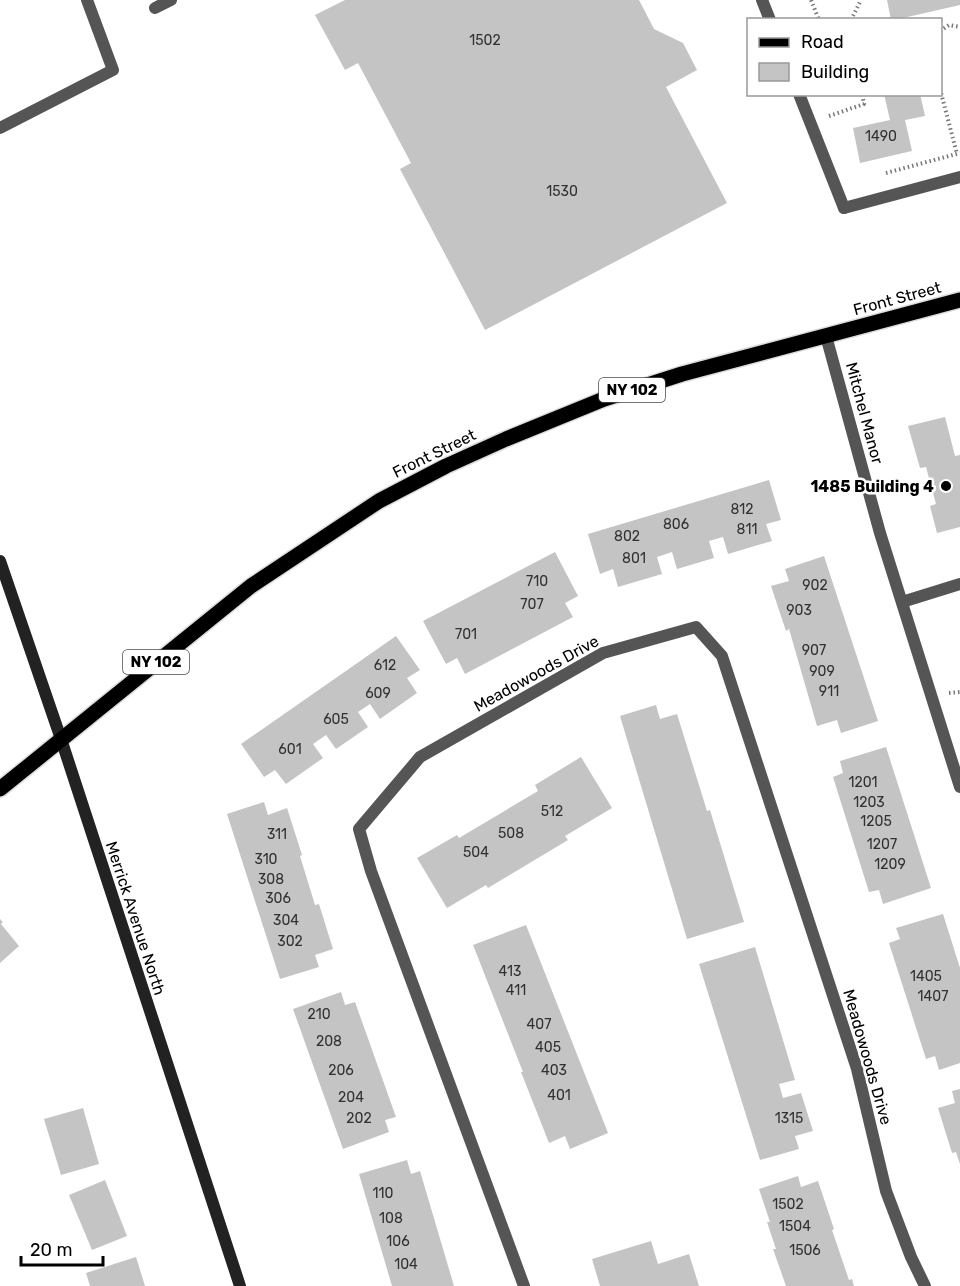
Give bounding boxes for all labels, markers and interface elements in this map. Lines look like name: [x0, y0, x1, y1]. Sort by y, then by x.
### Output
legend: [747, 18, 942, 96]
text: Road: [801, 31, 844, 53]
house number: 1502: [469, 32, 501, 49]
text: Building: [801, 61, 869, 83]
house number: 1490: [865, 128, 897, 145]
house number: 1530: [546, 183, 578, 200]
street label: Front Street: [851, 278, 943, 319]
street label: Mitchel Manor: [842, 360, 887, 466]
road number: NY 102: [599, 378, 665, 402]
street label: Front Street: [389, 425, 479, 482]
place label: 1485 Building 4: [810, 477, 934, 496]
marker: 1485 Building 4: [939, 479, 953, 493]
house number: 812: [730, 501, 754, 518]
house number: 806: [663, 516, 689, 533]
house number: 811: [737, 521, 757, 538]
house number: 802: [614, 528, 640, 545]
house number: 801: [622, 550, 646, 567]
house number: 710: [526, 573, 548, 590]
house number: 902: [802, 577, 828, 594]
house number: 707: [520, 596, 544, 613]
house number: 903: [786, 602, 812, 619]
house number: 701: [455, 626, 477, 643]
street label: Meadowoods Drive: [470, 631, 602, 716]
house number: 907: [802, 642, 826, 659]
road number: NY 102: [123, 650, 189, 674]
house number: 612: [374, 657, 396, 674]
house number: 909: [809, 663, 835, 680]
house number: 911: [819, 683, 839, 700]
house number: 609: [365, 685, 391, 702]
house number: 605: [323, 711, 349, 728]
house number: 601: [278, 741, 302, 758]
house number: 1201: [848, 774, 878, 791]
house number: 1203: [853, 794, 885, 811]
house number: 512: [541, 803, 563, 820]
house number: 1205: [860, 813, 892, 830]
house number: 508: [498, 825, 524, 842]
house number: 311: [267, 826, 287, 843]
house number: 1207: [867, 836, 897, 853]
street label: Merrick Avenue North: [102, 839, 169, 997]
house number: 504: [463, 844, 489, 861]
house number: 310: [254, 851, 278, 868]
house number: 1209: [874, 856, 906, 873]
house number: 308: [258, 871, 284, 888]
house number: 306: [265, 890, 291, 907]
house number: 304: [273, 912, 299, 929]
house number: 302: [277, 933, 303, 950]
house number: 413: [499, 963, 521, 980]
house number: 1405: [910, 968, 942, 985]
house number: 411: [506, 982, 526, 999]
street label: Meadowoods Drive: [839, 987, 896, 1127]
house number: 1407: [918, 988, 948, 1005]
house number: 210: [307, 1006, 331, 1023]
house number: 407: [527, 1016, 551, 1033]
house number: 208: [316, 1033, 342, 1050]
house number: 405: [535, 1039, 561, 1056]
house number: 206: [328, 1062, 354, 1079]
house number: 403: [541, 1062, 567, 1079]
house number: 401: [547, 1087, 571, 1104]
house number: 204: [338, 1089, 364, 1106]
house number: 202: [346, 1110, 372, 1127]
house number: 1315: [775, 1110, 803, 1127]
house number: 110: [373, 1185, 394, 1202]
house number: 1502: [772, 1196, 804, 1213]
house number: 108: [379, 1210, 403, 1227]
house number: 1504: [779, 1218, 811, 1235]
scale bar: [21, 1229, 104, 1267]
house number: 106: [386, 1233, 410, 1250]
text: 20 m: [30, 1239, 72, 1261]
house number: 1506: [789, 1242, 821, 1259]
house number: 104: [394, 1256, 418, 1273]

